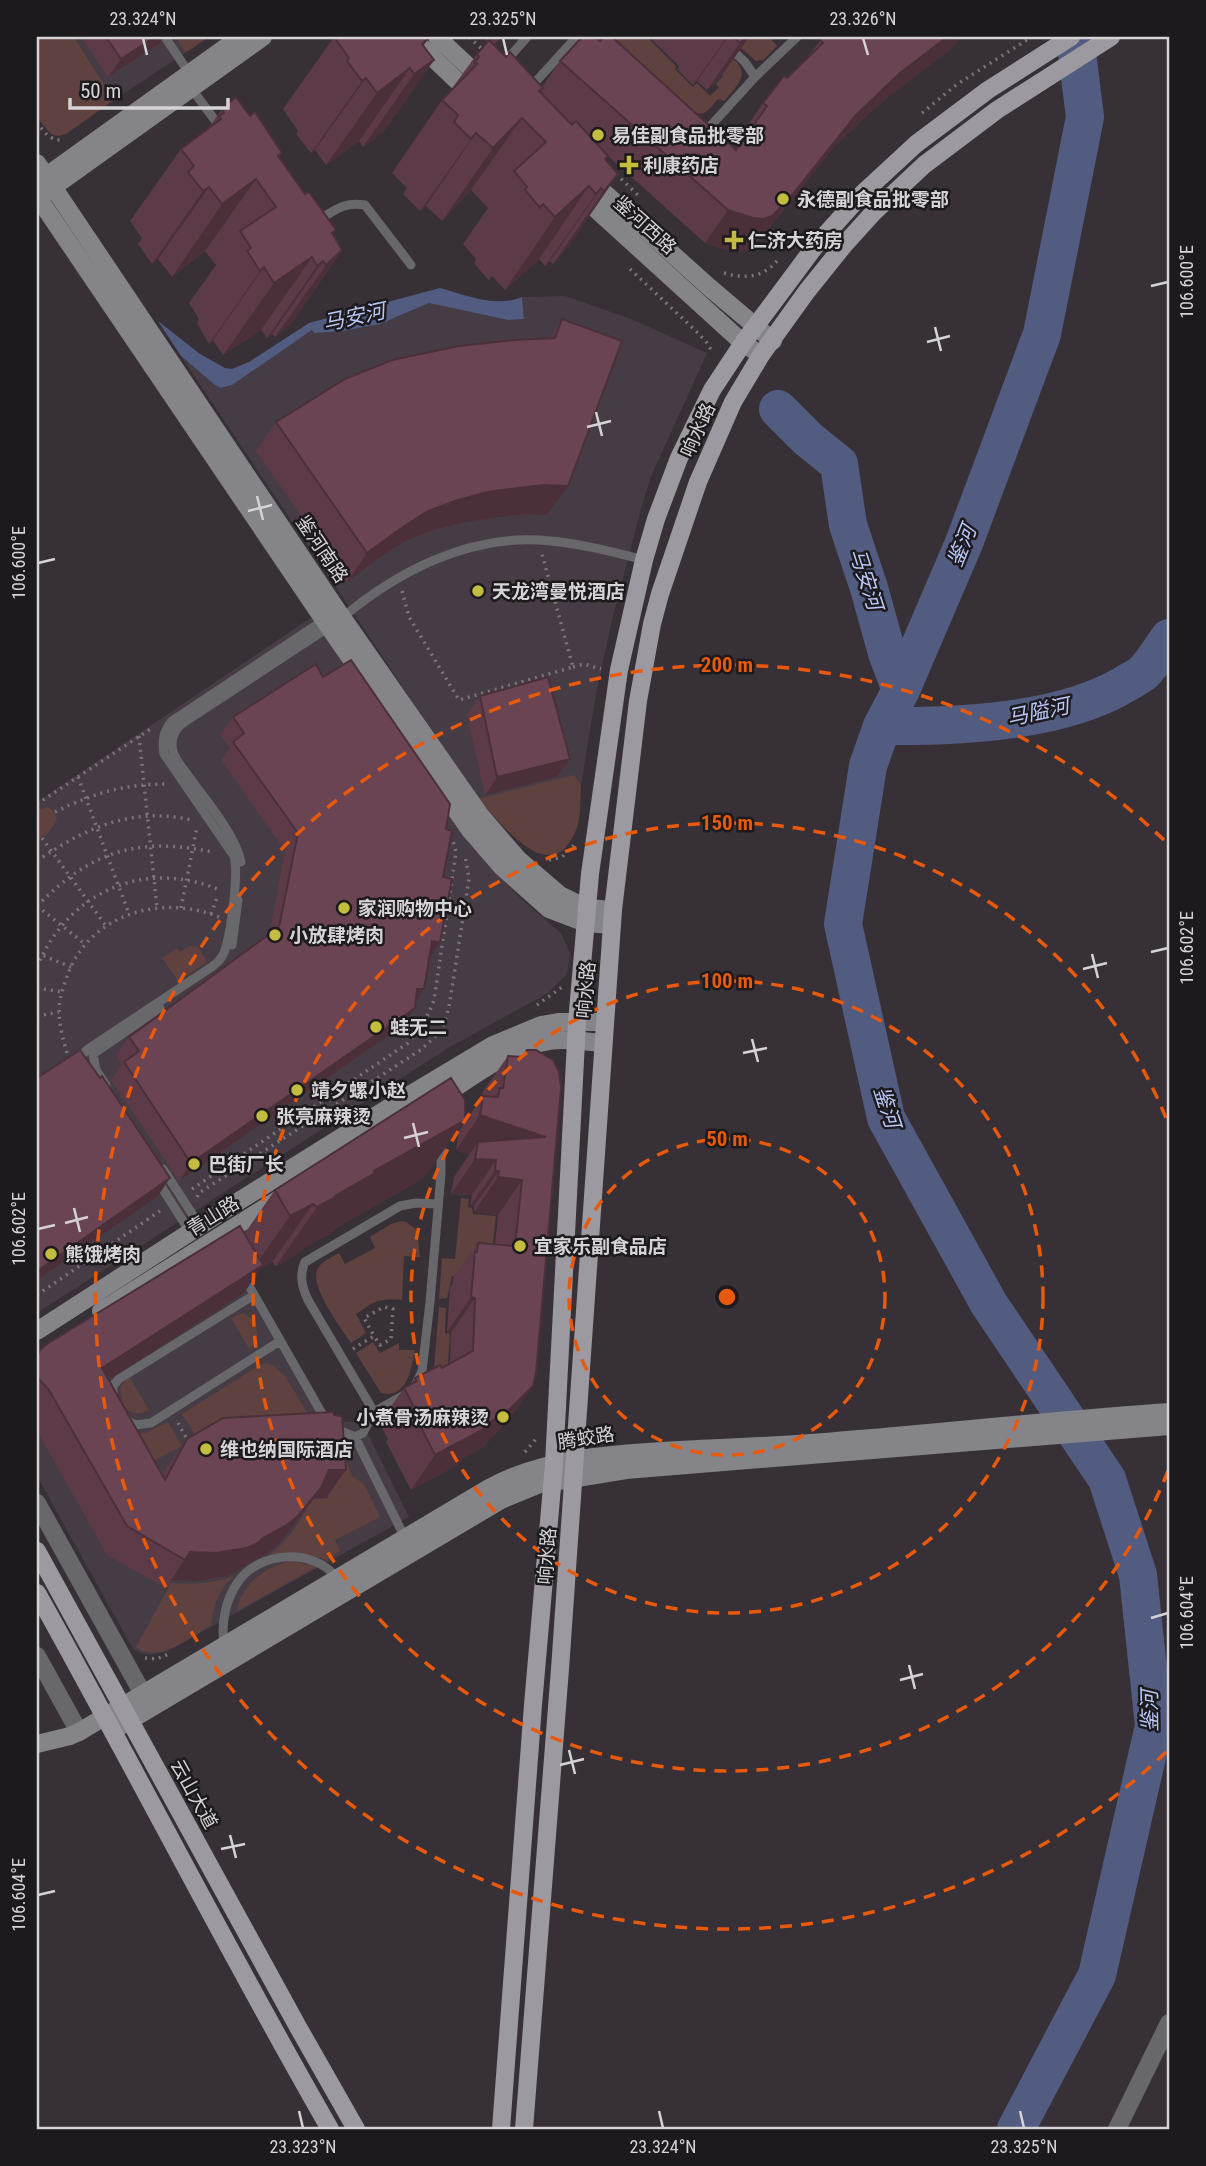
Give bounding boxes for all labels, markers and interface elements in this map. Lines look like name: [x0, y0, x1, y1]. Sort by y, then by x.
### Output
text: 23.324°N: [109, 8, 177, 29]
text: 23.325°N: [469, 8, 537, 29]
text: 23.326°N: [829, 8, 897, 29]
scale bar: [70, 66, 228, 110]
text: 50 m: [80, 79, 121, 103]
place label: 易佳副食品批零部: [612, 124, 764, 147]
marker: 易佳副食品批零部: [590, 127, 606, 143]
place label: 利康药店: [643, 154, 719, 177]
marker: 利康药店: [621, 157, 637, 173]
place label: 永德副食品批零部: [797, 188, 949, 211]
street label: 鉴河西路: [609, 191, 681, 259]
marker: 永德副食品批零部: [775, 191, 791, 207]
place label: 仁济大药房: [748, 229, 843, 252]
marker: 仁济大药房: [726, 232, 742, 248]
text: 106.600°E: [1176, 245, 1197, 319]
water label: 马安河: [321, 298, 391, 335]
street label: 响水路: [676, 399, 720, 461]
street label: 鉴河南路: [291, 511, 353, 587]
water label: 鉴河: [943, 518, 982, 570]
text: 106.600°E: [8, 526, 29, 600]
water label: 马安河: [845, 545, 888, 616]
place label: 天龙湾曼悦酒店: [492, 580, 625, 603]
marker: 天龙湾曼悦酒店: [470, 583, 486, 599]
text: 200 m: [701, 653, 753, 677]
water label: 马隘河: [1005, 693, 1075, 730]
text: 150 m: [701, 811, 753, 835]
place label: 家润购物中心: [358, 897, 472, 920]
marker: 家润购物中心: [336, 900, 352, 916]
text: 106.602°E: [1176, 911, 1197, 985]
place label: 小放肆烤肉: [289, 924, 384, 947]
marker: 小放肆烤肉: [267, 927, 283, 943]
street label: 响水路: [572, 961, 600, 1019]
text: 100 m: [701, 969, 753, 993]
place label: 蛙无二: [390, 1016, 447, 1039]
marker: 蛙无二: [368, 1019, 384, 1035]
place label: 靖夕螺小赵: [311, 1079, 406, 1102]
marker: 靖夕螺小赵: [289, 1082, 305, 1098]
water label: 鉴河: [869, 1083, 906, 1134]
place label: 张亮麻辣烫: [276, 1105, 371, 1128]
marker: 张亮麻辣烫: [254, 1108, 270, 1124]
text: 50 m: [706, 1127, 748, 1151]
place label: 巴街厂长: [208, 1153, 284, 1176]
marker: 巴街厂长: [186, 1156, 202, 1172]
street label: 青山路: [183, 1191, 243, 1241]
text: 106.602°E: [8, 1192, 29, 1266]
place label: 宜家乐副食品店: [534, 1235, 667, 1258]
marker: 宜家乐副食品店: [512, 1238, 528, 1254]
place label: 熊饿烤肉: [65, 1243, 141, 1266]
marker: 熊饿烤肉: [43, 1246, 59, 1262]
centre of rings: [715, 1285, 739, 1309]
place label: 小煮骨汤麻辣烫: [356, 1406, 489, 1429]
marker: 小煮骨汤麻辣烫: [495, 1409, 511, 1425]
street label: 腾蛟路: [556, 1422, 616, 1454]
place label: 维也纳国际酒店: [220, 1438, 353, 1461]
marker: 维也纳国际酒店: [198, 1441, 214, 1457]
street label: 响水路: [534, 1527, 560, 1585]
text: 106.604°E: [1176, 1576, 1197, 1650]
water label: 鉴河: [1138, 1686, 1162, 1732]
street label: 云山大道: [166, 1755, 222, 1833]
text: 106.604°E: [8, 1858, 29, 1932]
text: 23.323°N: [269, 2136, 337, 2157]
text: 23.324°N: [629, 2136, 697, 2157]
text: 23.325°N: [990, 2136, 1058, 2157]

